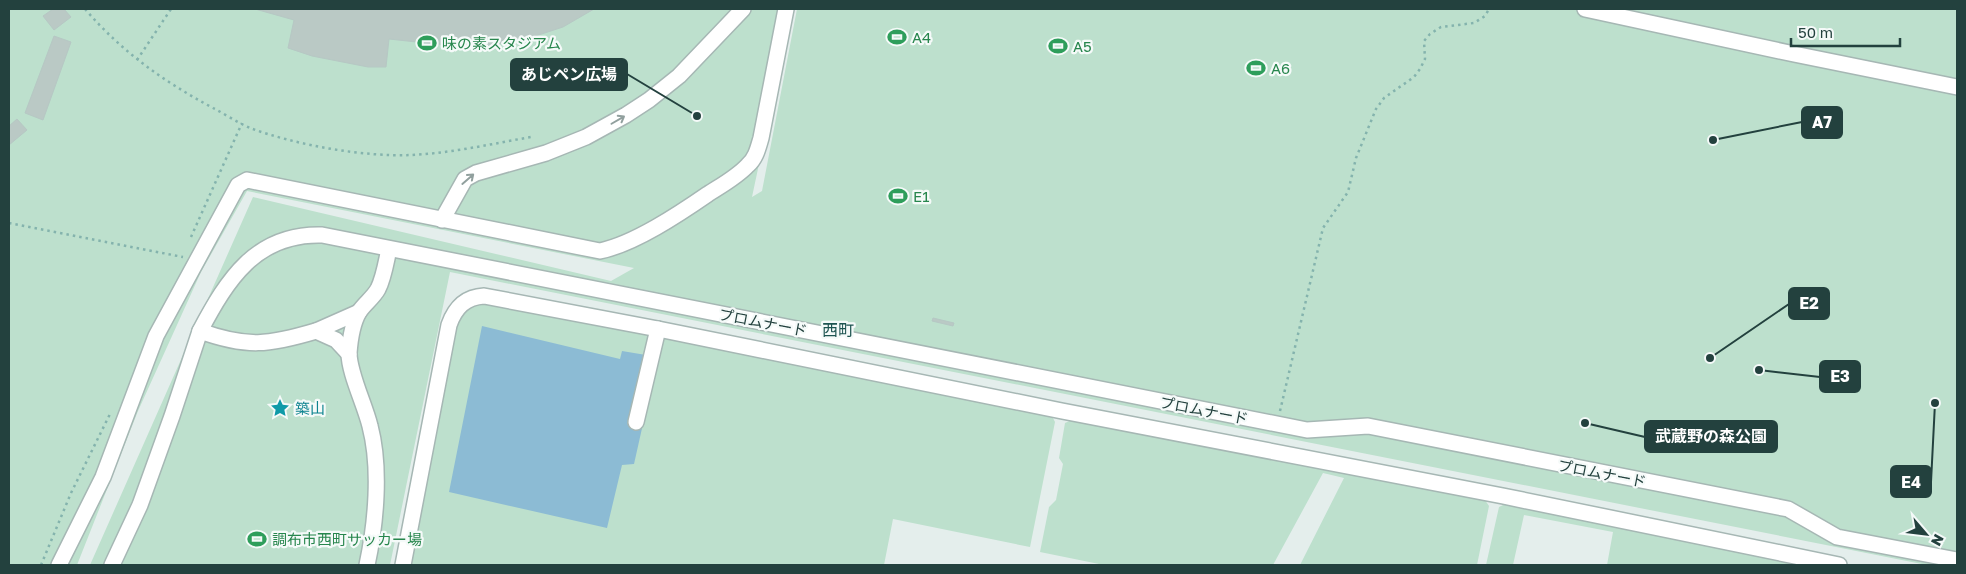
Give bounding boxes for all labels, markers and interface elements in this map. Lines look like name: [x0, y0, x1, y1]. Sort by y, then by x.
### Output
scale bar: [1791, 15, 1900, 47]
text: 50 m: [1798, 23, 1833, 41]
sports icon: A4: [886, 26, 908, 48]
place label: A4: [912, 28, 931, 46]
sports icon: 味の素スタジアム: [416, 32, 438, 54]
place label: 味の素スタジアム: [442, 34, 561, 52]
sports icon: A5: [1047, 35, 1069, 57]
place label: A5: [1073, 37, 1092, 55]
sports icon: A6: [1245, 57, 1267, 79]
callout: あじペン広場: [511, 59, 627, 90]
place label: A6: [1271, 59, 1290, 77]
text: あじペン広場: [521, 64, 617, 84]
callout: A7: [1802, 107, 1842, 138]
text: A7: [1812, 112, 1832, 132]
one-way arrow: [610, 115, 625, 125]
one-way arrow: [461, 174, 474, 186]
sports icon: E1: [887, 185, 909, 207]
place label: E1: [913, 187, 929, 205]
callout: E2: [1789, 288, 1829, 319]
text: E2: [1799, 293, 1819, 313]
street label: プロムナード: [717, 305, 809, 339]
district label: 西町: [822, 320, 854, 340]
callout: E3: [1820, 361, 1860, 392]
text: E3: [1830, 366, 1850, 386]
street label: プロムナード: [1158, 393, 1250, 427]
place icon: 築山: [269, 397, 291, 419]
place label: 築山: [295, 399, 325, 417]
callout: 武蔵野の森公園: [1645, 421, 1777, 452]
text: 武蔵野の森公園: [1655, 426, 1767, 446]
street label: プロムナード: [1556, 456, 1648, 490]
callout: E4: [1891, 466, 1931, 497]
text: E4: [1901, 472, 1921, 492]
north arrow: [1901, 509, 1951, 559]
sports icon: 調布市西町サッカー場: [246, 528, 268, 550]
place label: 調布市西町サッカー場: [272, 530, 422, 548]
text: N: [1928, 532, 1948, 549]

